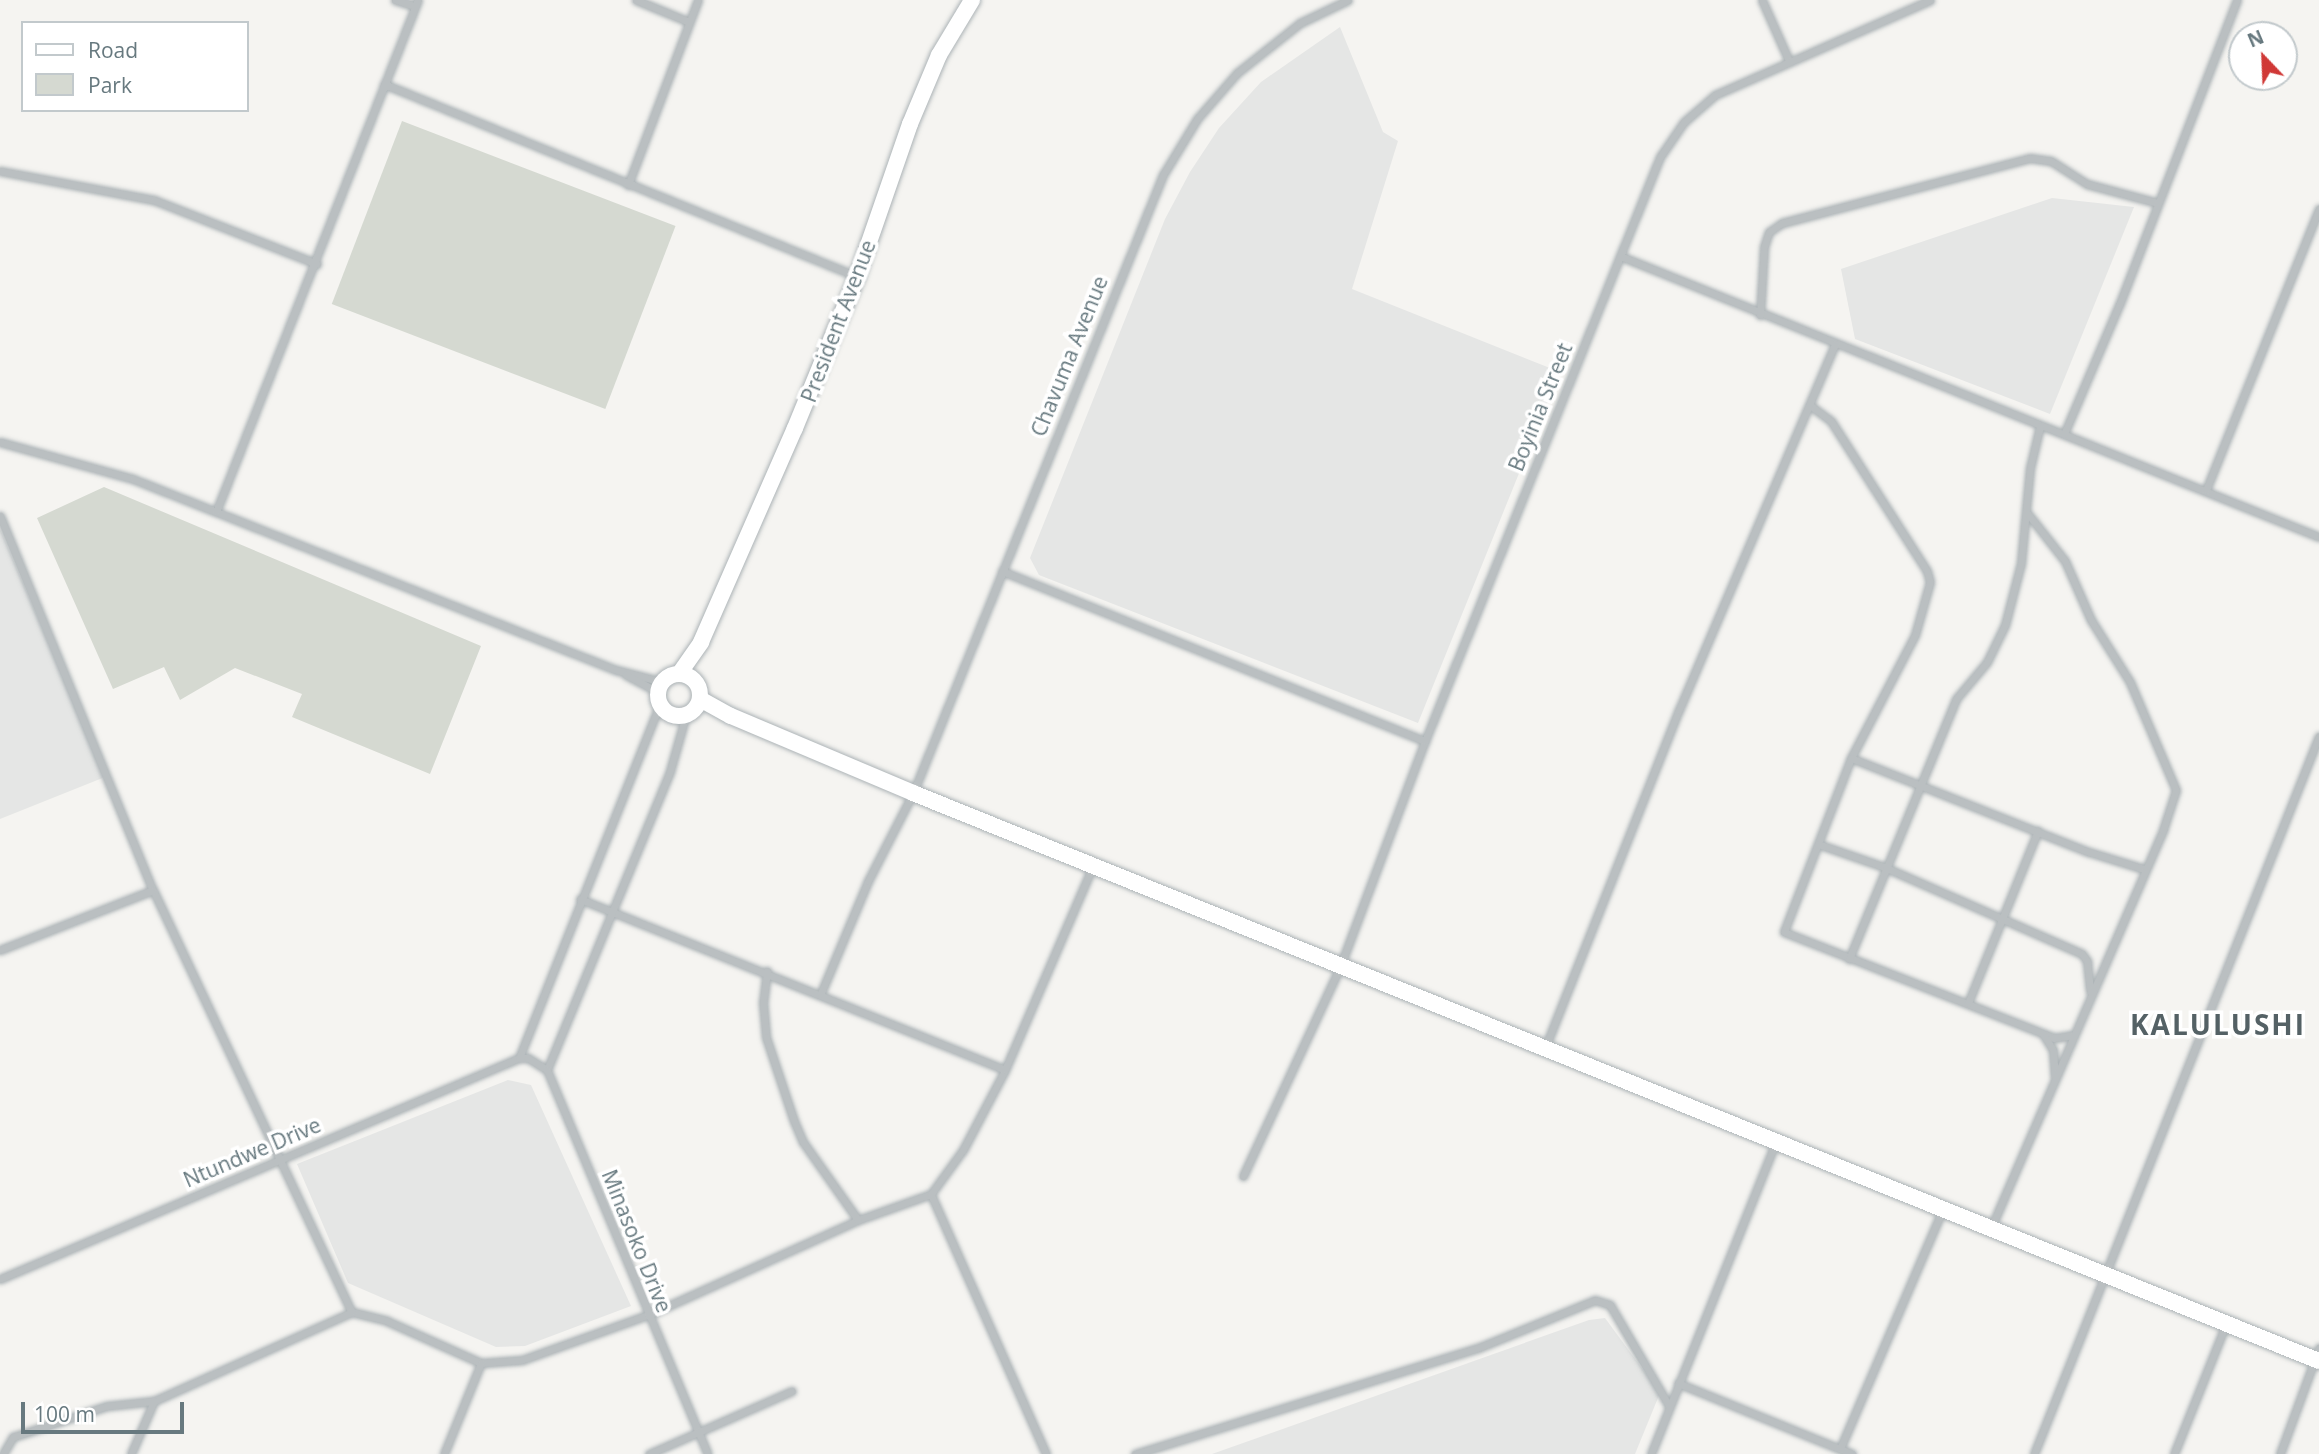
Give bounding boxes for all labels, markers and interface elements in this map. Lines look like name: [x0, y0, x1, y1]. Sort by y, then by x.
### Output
legend: [21, 21, 248, 112]
north arrow: [2228, 21, 2298, 91]
text: N: [2243, 24, 2268, 53]
text: Road: [88, 36, 138, 64]
text: Park: [88, 71, 132, 99]
street label: President Avenue: [795, 236, 881, 406]
street label: Chavuma Avenue: [1025, 272, 1113, 440]
street label: Boyinia Street: [1503, 339, 1577, 475]
district label: KALULUSHI: [2131, 1007, 2305, 1041]
street label: Ntundwe Drive: [179, 1112, 325, 1192]
street label: Minasoko Drive: [597, 1166, 677, 1316]
scale bar: [24, 1388, 187, 1432]
text: 100 m: [34, 1400, 95, 1428]

